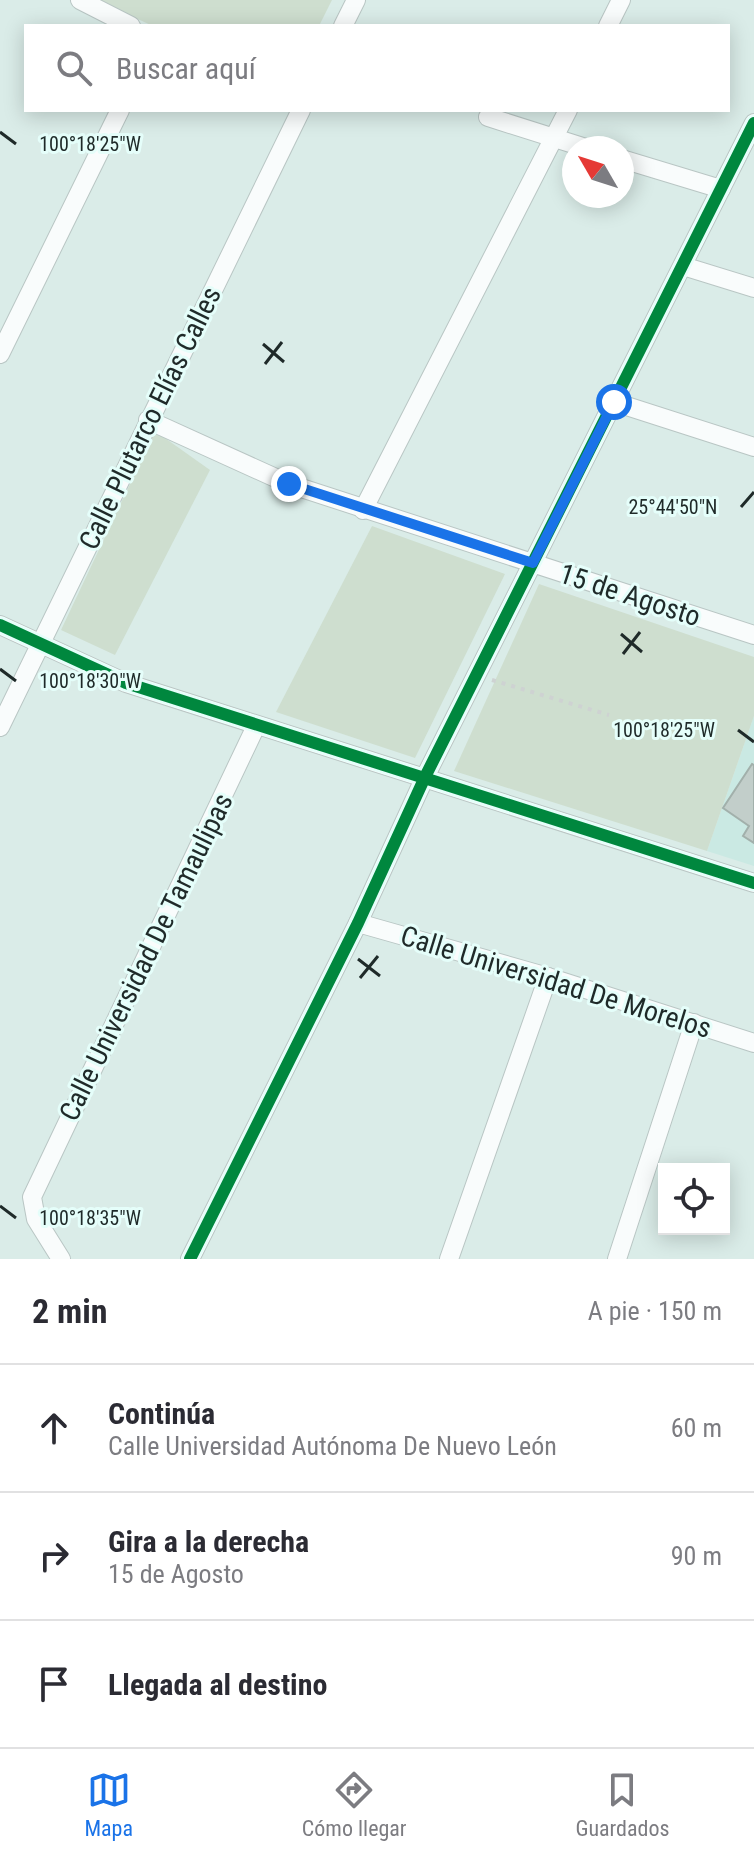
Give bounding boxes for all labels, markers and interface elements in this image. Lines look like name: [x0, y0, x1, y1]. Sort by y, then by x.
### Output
search box: [24, 24, 730, 112]
icon: search: [52, 46, 96, 90]
text: Buscar aquí: [116, 51, 256, 86]
text: 100°18'25"W: [39, 132, 141, 156]
north arrow: [562, 136, 634, 208]
street label: Calle Plutarco Elías Calles: [72, 281, 228, 555]
route start: [596, 384, 632, 420]
route end: [271, 466, 307, 502]
text: 25°44'50"N: [628, 495, 718, 519]
street label: 15 de Agosto: [555, 557, 705, 633]
text: 100°18'30"W: [39, 669, 141, 693]
text: 100°18'25"W: [613, 718, 715, 742]
street label: Calle Universidad De Tamaulipas: [52, 788, 240, 1126]
street label: Calle Universidad De Morelos: [397, 919, 715, 1045]
map controls: [658, 1163, 730, 1235]
button: locate: [658, 1163, 730, 1235]
text: 100°18'35"W: [39, 1206, 141, 1230]
text: 2 min: [32, 1291, 108, 1331]
text: A pie · 150 m: [588, 1296, 722, 1326]
text: Continúa: [108, 1396, 215, 1431]
icon: ahead: [32, 1406, 76, 1450]
text: 60 m: [671, 1413, 722, 1443]
text: Calle Universidad Autónoma De Nuevo León: [108, 1431, 557, 1461]
text: Gira a la derecha: [108, 1524, 309, 1559]
icon: right: [32, 1534, 76, 1578]
text: 90 m: [671, 1541, 722, 1571]
text: 15 de Agosto: [108, 1559, 244, 1589]
icon: arrive: [32, 1662, 76, 1706]
text: Llegada al destino: [108, 1667, 327, 1702]
tab: Mapa: [84, 1768, 133, 1841]
tab: Cómo llegar: [302, 1768, 407, 1841]
tab: Guardados: [575, 1768, 670, 1841]

